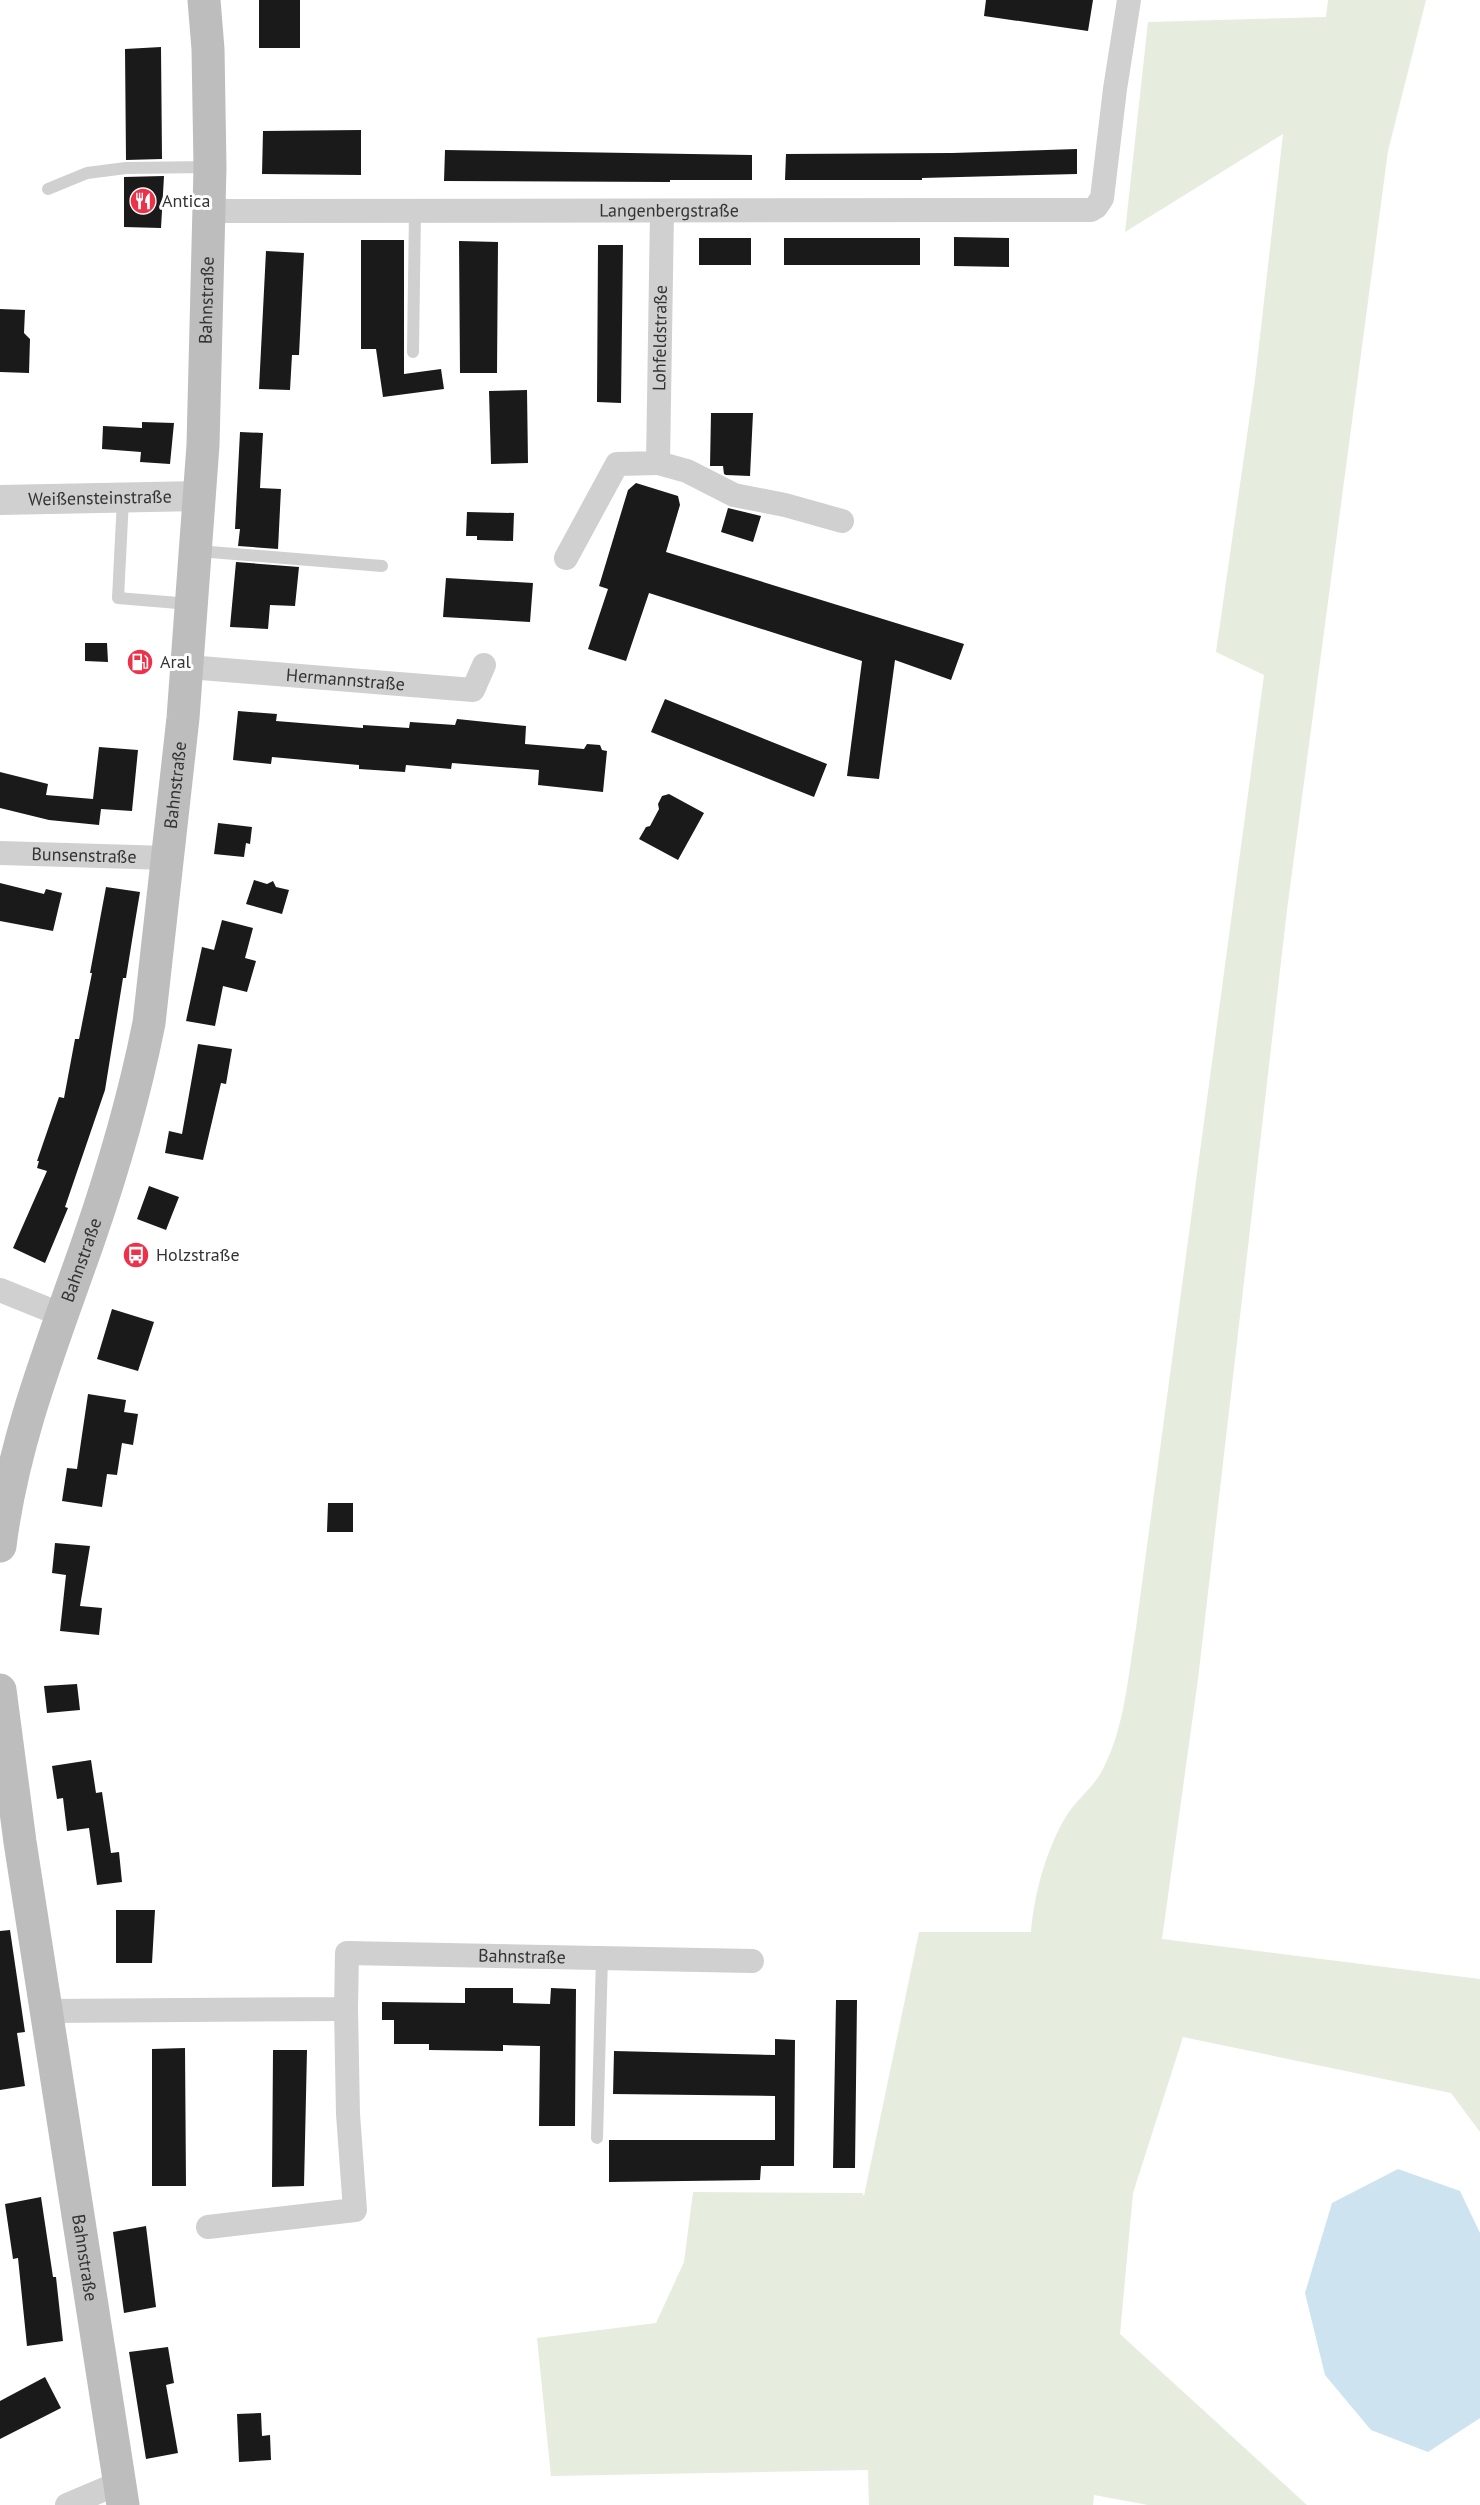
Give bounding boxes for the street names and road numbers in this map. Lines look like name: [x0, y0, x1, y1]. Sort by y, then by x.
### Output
street label: Langenbergstraße: [599, 198, 739, 222]
street label: Bahnstraße: [194, 256, 219, 344]
street label: Lohfeldstraße: [647, 285, 672, 391]
street label: Weißensteinstraße: [28, 485, 172, 510]
street label: Hermannstraße: [285, 663, 406, 695]
street label: Bahnstraße: [159, 740, 191, 830]
street label: Bunsenstraße: [31, 842, 137, 868]
street label: Bahnstraße: [56, 1215, 106, 1305]
street label: Bahnstraße: [478, 1944, 566, 1968]
street label: Bahnstraße: [67, 2213, 103, 2303]

